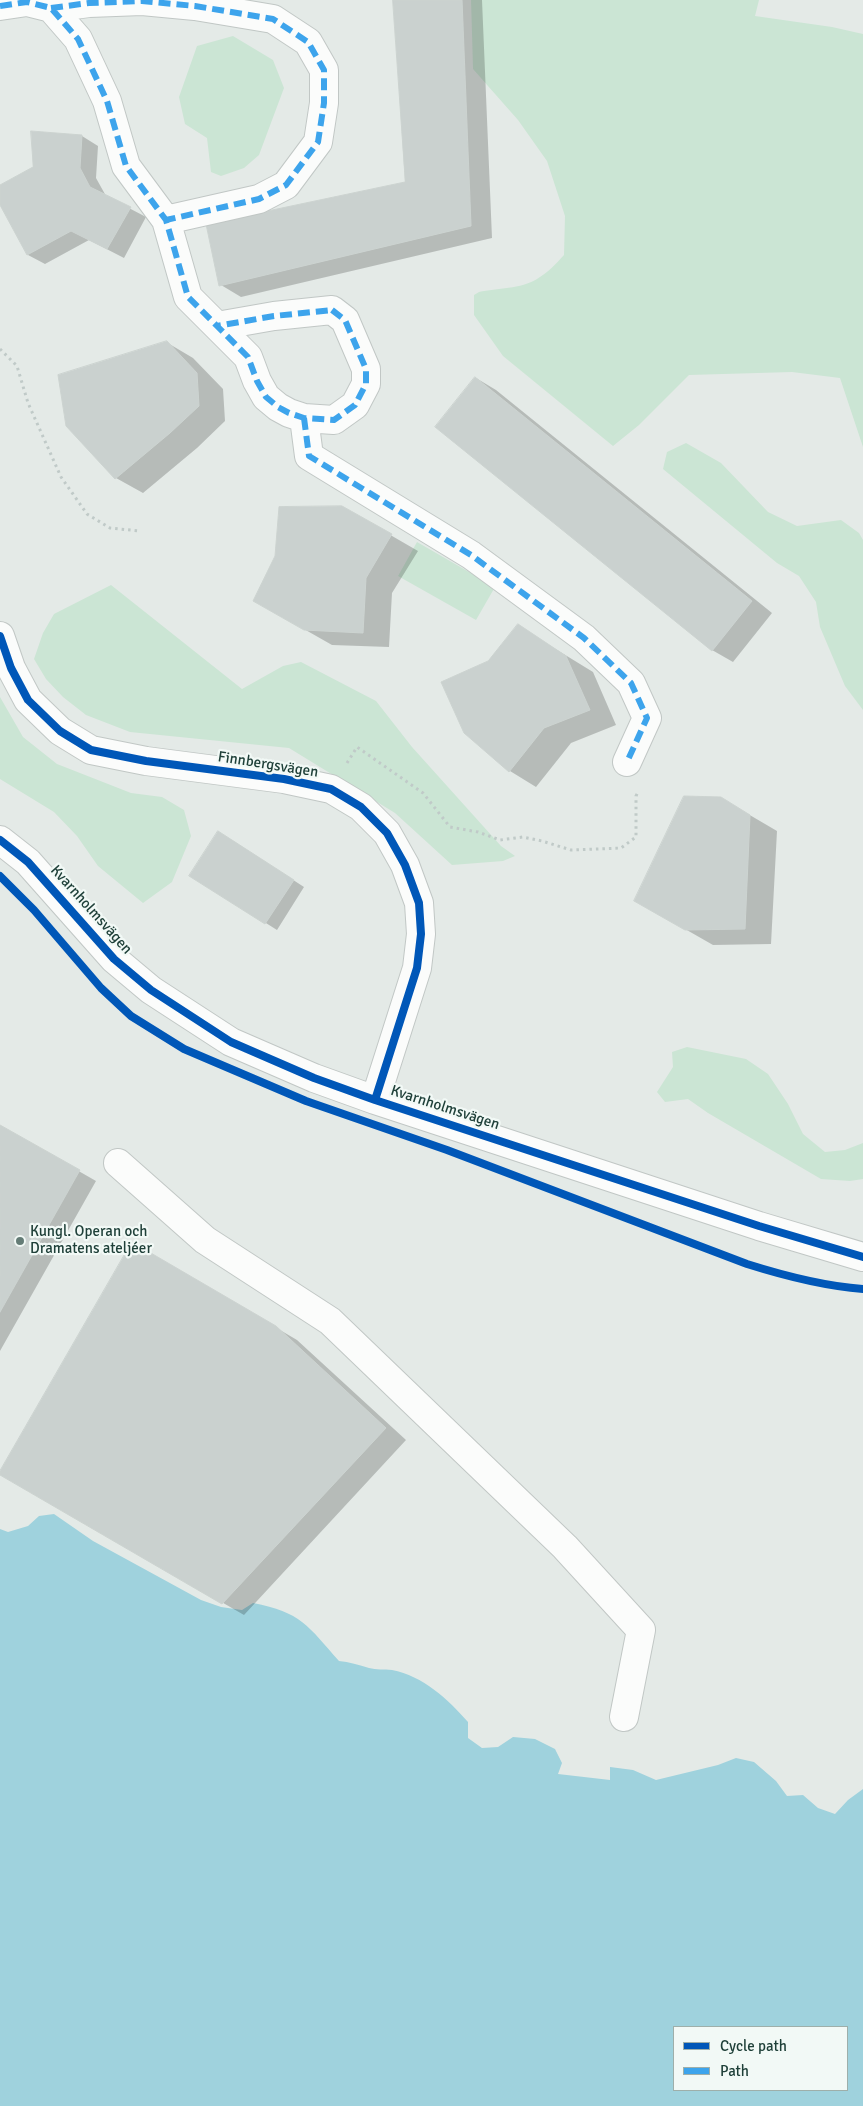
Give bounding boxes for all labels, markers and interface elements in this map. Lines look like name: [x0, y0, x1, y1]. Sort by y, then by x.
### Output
street label: Finnbergsvägen: [216, 748, 320, 782]
street label: Kvarnholmsvägen: [46, 862, 136, 958]
street label: Kvarnholmsvägen: [388, 1082, 502, 1134]
place label: Kungl. Operan och Dramatens ateljéer: [30, 1223, 152, 1258]
marker: Kungl. Operan och Dramatens ateljéer: [14, 1235, 26, 1247]
legend: [673, 2026, 848, 2091]
text: Cycle path: [720, 2037, 787, 2055]
text: Path: [720, 2062, 749, 2080]

